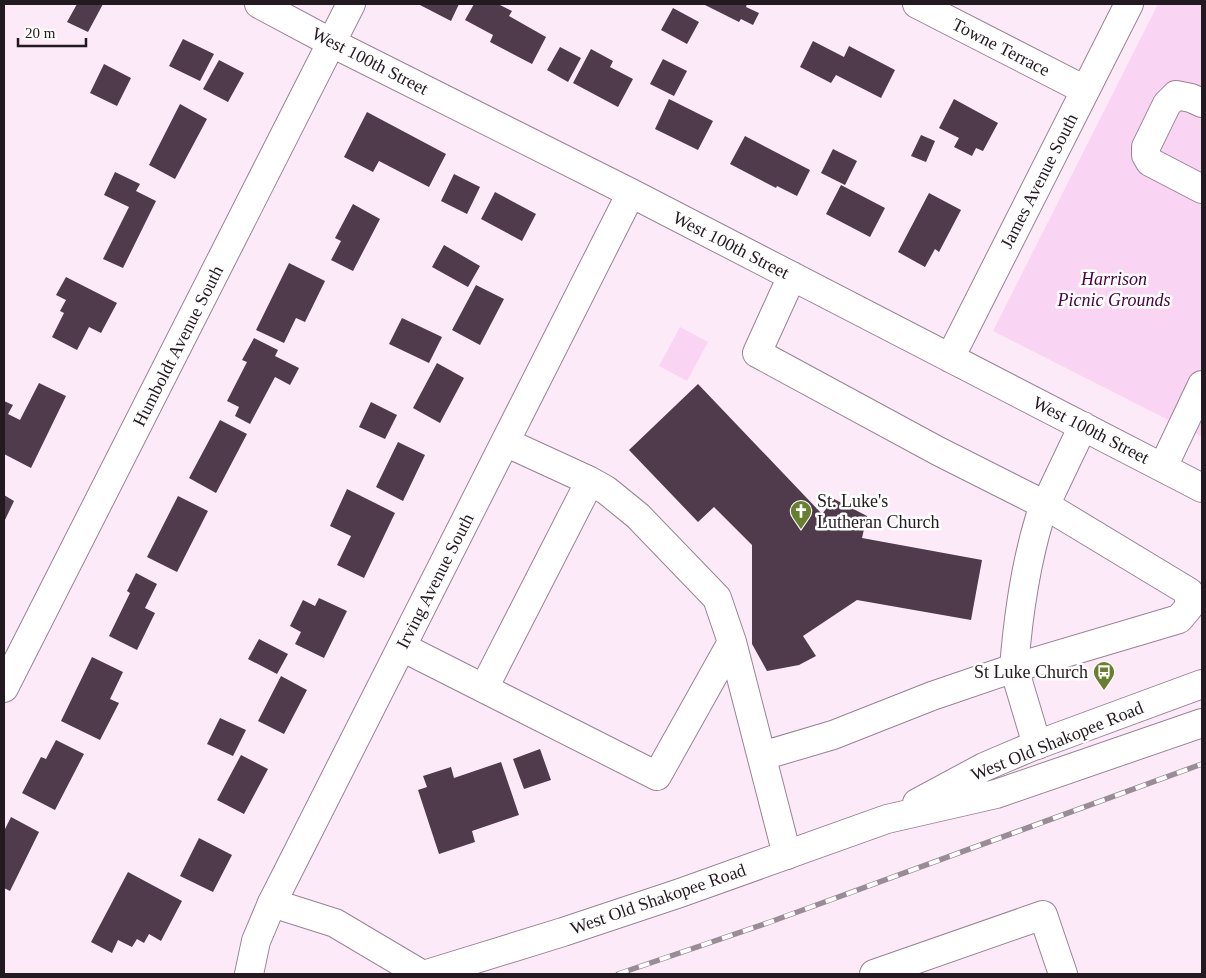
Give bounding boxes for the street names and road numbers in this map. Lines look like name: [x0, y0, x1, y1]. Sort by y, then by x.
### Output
street label: Towne Terrace: [949, 14, 1053, 80]
street label: West 100th Street: [309, 23, 431, 99]
street label: James Avenue South: [996, 110, 1082, 252]
street label: West 100th Street: [670, 207, 792, 283]
street label: Humboldt Avenue South: [129, 262, 227, 430]
street label: West 100th Street: [1030, 392, 1152, 468]
street label: Irving Avenue South: [392, 510, 478, 652]
street label: West Old Shakopee Road: [968, 697, 1146, 785]
street label: West Old Shakopee Road: [568, 860, 748, 938]

